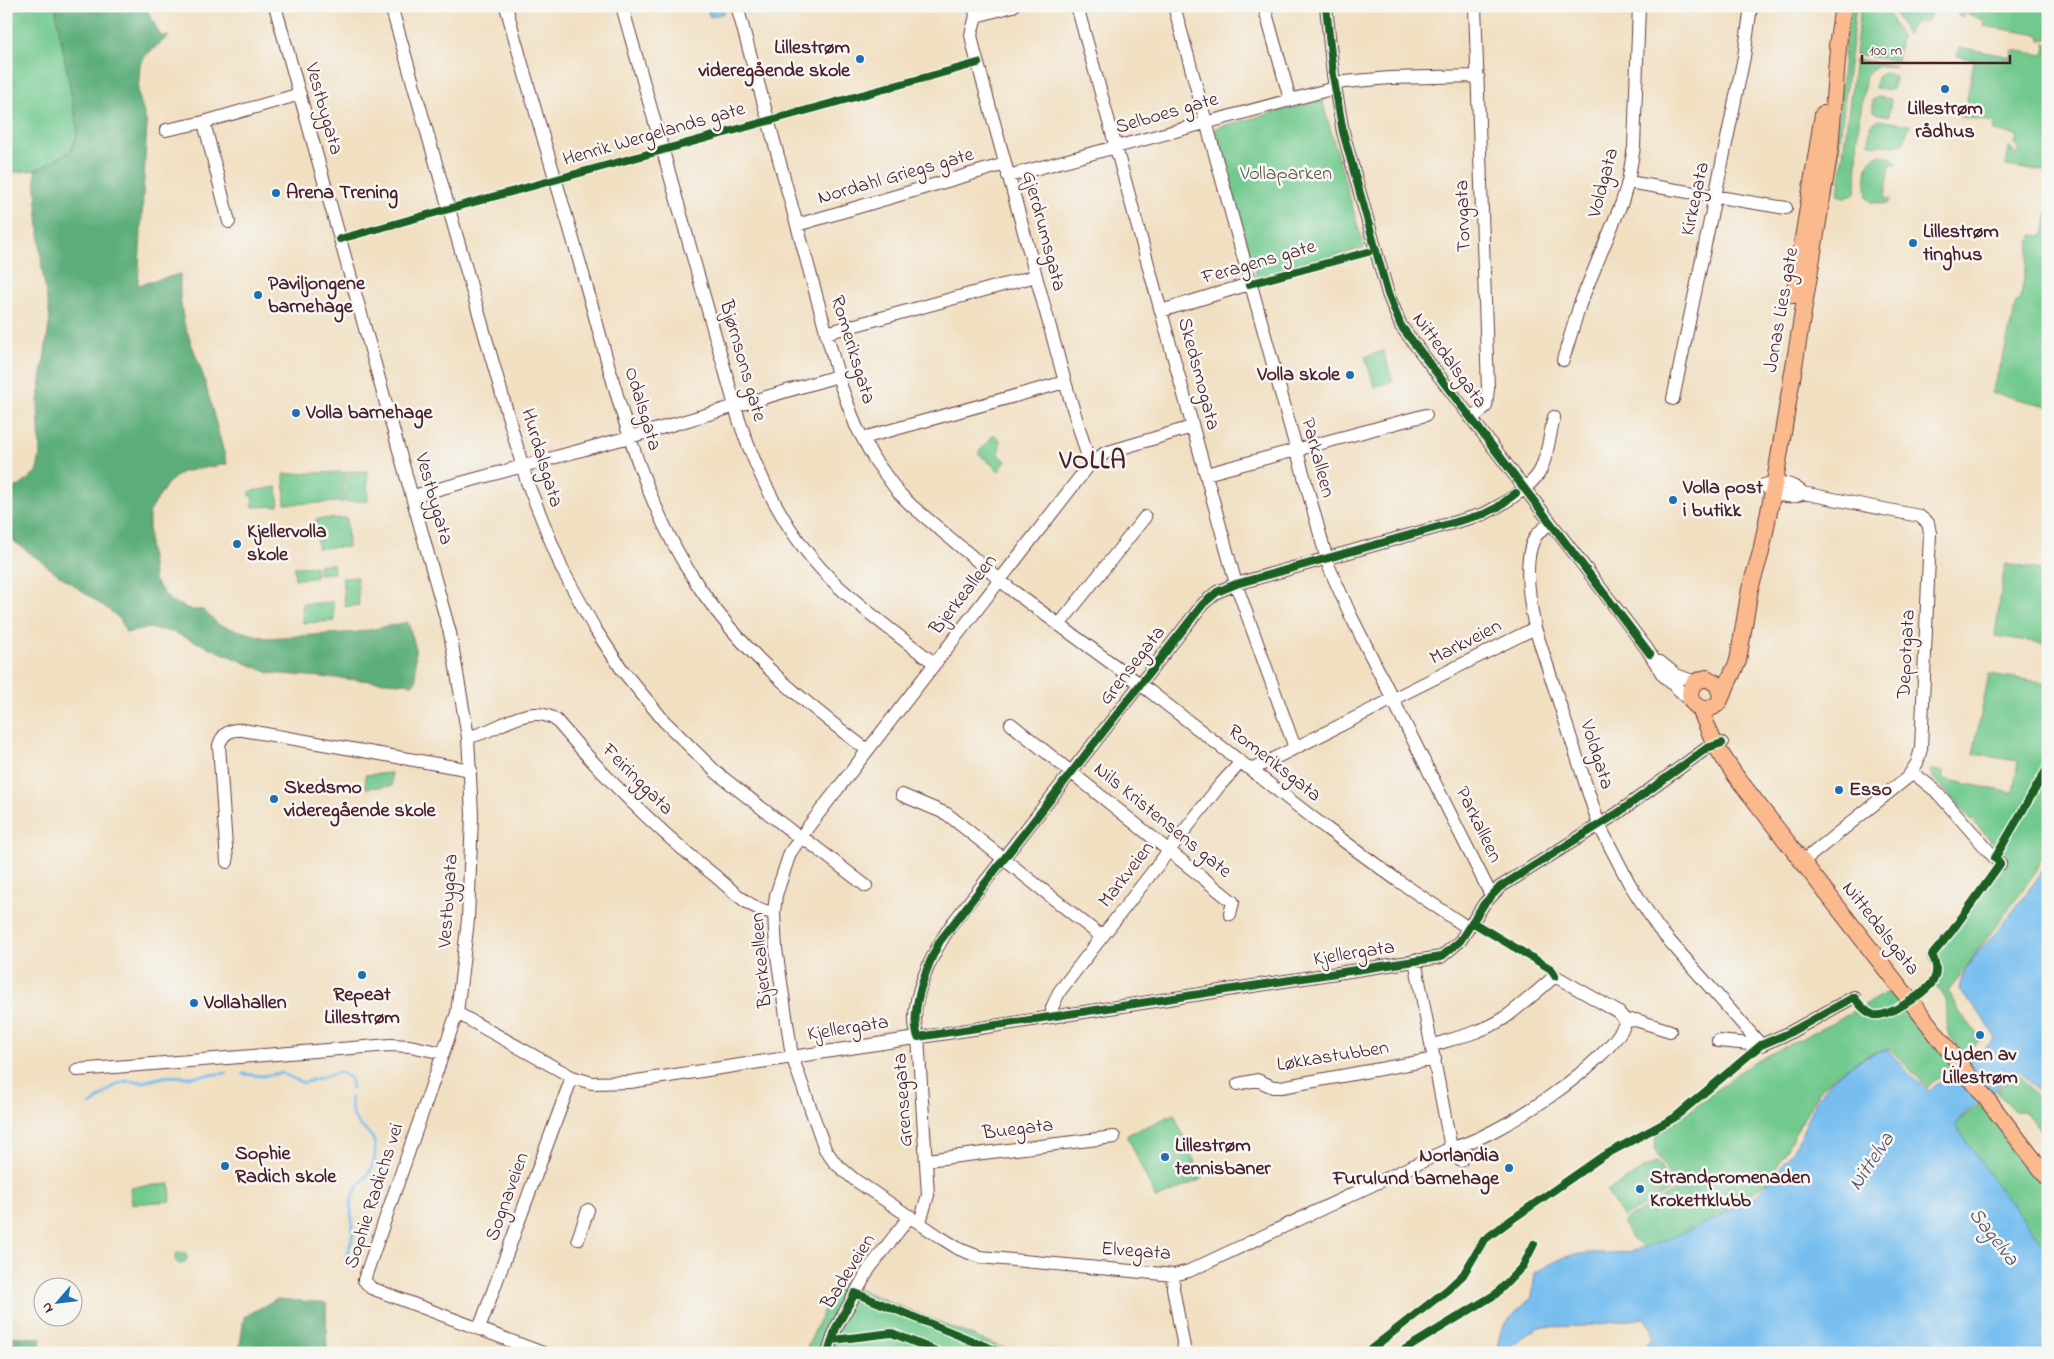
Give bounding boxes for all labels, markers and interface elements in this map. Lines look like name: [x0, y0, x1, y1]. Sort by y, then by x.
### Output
scale bar: [1862, 32, 2009, 64]
place label: Lillestrøm videregående skole: [697, 34, 851, 87]
text: 100 m: [1869, 40, 1902, 62]
marker: Lillestrøm videregående skole: [854, 53, 866, 65]
street label: Vestbygata: [295, 59, 350, 159]
marker: Lillestrøm rådhus: [1939, 83, 1951, 95]
street label: Selboes gate: [1112, 85, 1222, 143]
street label: Henrik Wergelands gate: [559, 95, 749, 176]
place label: Lillestrøm rådhus: [1907, 95, 1983, 147]
street label: Nordahl Griegs gate: [815, 141, 978, 214]
street label: Voldgata: [1581, 145, 1628, 222]
park label: Vollaparken: [1239, 160, 1332, 189]
street label: Kirkegata: [1674, 160, 1719, 239]
street label: Gjerdrumsgata: [1012, 168, 1073, 295]
place label: Arena Trening: [286, 179, 398, 209]
street label: Torvgata: [1448, 179, 1481, 253]
marker: Arena Trening: [270, 187, 282, 199]
place label: Lillestrøm tinghus: [1922, 218, 1999, 271]
street label: Feragens gate: [1198, 233, 1320, 294]
marker: Lillestrøm tinghus: [1907, 237, 1919, 249]
street label: Jonas Lies gate: [1757, 245, 1808, 375]
place label: Paviljongene barnehage: [268, 270, 366, 323]
marker: Paviljongene barnehage: [252, 289, 264, 301]
street label: Romeriksgata: [821, 292, 882, 408]
street label: Bjørnsons gate: [710, 296, 773, 425]
street label: Nittedalsgata: [1403, 307, 1494, 416]
street label: Skedsmogata: [1168, 315, 1227, 434]
place label: Volla skole: [1256, 361, 1341, 390]
street label: Odalsgata: [615, 364, 668, 455]
marker: Volla skole: [1344, 369, 1356, 381]
place label: Volla barnehage: [305, 399, 433, 429]
street label: Hurdalsgata: [511, 405, 570, 511]
marker: Volla barnehage: [290, 407, 302, 419]
street label: Parkalleen: [1292, 415, 1342, 501]
district label: VOLLA: [1058, 444, 1127, 480]
street label: Vestbygata: [405, 449, 460, 549]
place label: Volla post i butikk: [1682, 474, 1763, 526]
marker: Volla post i butikk: [1667, 494, 1679, 506]
place label: Kjellervolla skole: [247, 518, 327, 570]
marker: Kjellervolla skole: [231, 538, 243, 550]
street label: Bjerkealleen: [923, 548, 1005, 642]
street label: Depotgata: [1890, 609, 1925, 700]
street label: Markveien: [1425, 612, 1507, 674]
street label: Grensegata: [1093, 620, 1174, 713]
street label: Voldgata: [1570, 716, 1621, 794]
street label: Romeriksgata: [1220, 718, 1327, 811]
street label: Feiringgata: [593, 737, 680, 823]
street label: Nils Kristensens gate: [1086, 756, 1237, 887]
place label: Skedsmo videregående skole: [283, 774, 437, 827]
place label: Esso: [1849, 776, 1892, 805]
street label: Parkalleen: [1447, 782, 1509, 868]
marker: Esso: [1833, 784, 1845, 796]
marker: Skedsmo videregående skole: [268, 793, 280, 805]
street label: Markveien: [1092, 835, 1162, 915]
street label: Vestbygata: [431, 853, 468, 950]
street label: Nittedalsgata: [1833, 876, 1926, 983]
street label: Bjerkealleen: [743, 911, 781, 1010]
street label: Kjellergata: [1311, 933, 1397, 976]
marker: Repeat Lillestrøm: [356, 969, 368, 981]
place label: Repeat Lillestrøm: [324, 981, 400, 1033]
place label: Vollahallen: [203, 989, 287, 1018]
marker: Vollahallen: [188, 997, 200, 1009]
street label: Kjellergata: [805, 1008, 891, 1051]
marker: Lyden av Lillestrøm: [1974, 1029, 1986, 1041]
street label: Løkkastubben: [1275, 1034, 1391, 1080]
place label: Lyden av Lillestrøm: [1942, 1041, 2018, 1093]
street label: Grensegata: [886, 1052, 923, 1148]
street label: Buegata: [980, 1111, 1055, 1150]
street label: Sophie Radichs vei: [338, 1119, 412, 1273]
water label: Nittelva: [1842, 1126, 1903, 1197]
place label: Lillestrøm tennisbaner: [1174, 1132, 1271, 1184]
place label: Sophie Radich skole: [235, 1140, 337, 1192]
place label: Norlandia Furulund barnehage: [1332, 1142, 1500, 1195]
street label: Sognaveien: [479, 1148, 538, 1246]
marker: Lillestrøm tennisbaner: [1159, 1151, 1171, 1163]
marker: Sophie Radich skole: [219, 1160, 231, 1172]
marker: Norlandia Furulund barnehage: [1503, 1162, 1515, 1174]
place label: Strandpromenaden Krokettklubb: [1650, 1164, 1810, 1216]
marker: Strandpromenaden Krokettklubb: [1634, 1183, 1646, 1195]
water label: Sagelva: [1960, 1202, 2026, 1274]
street label: Badeveien: [814, 1229, 884, 1316]
street label: Elvegata: [1100, 1235, 1172, 1270]
north arrow: [32, 1276, 82, 1326]
text: N: [36, 1298, 59, 1317]

